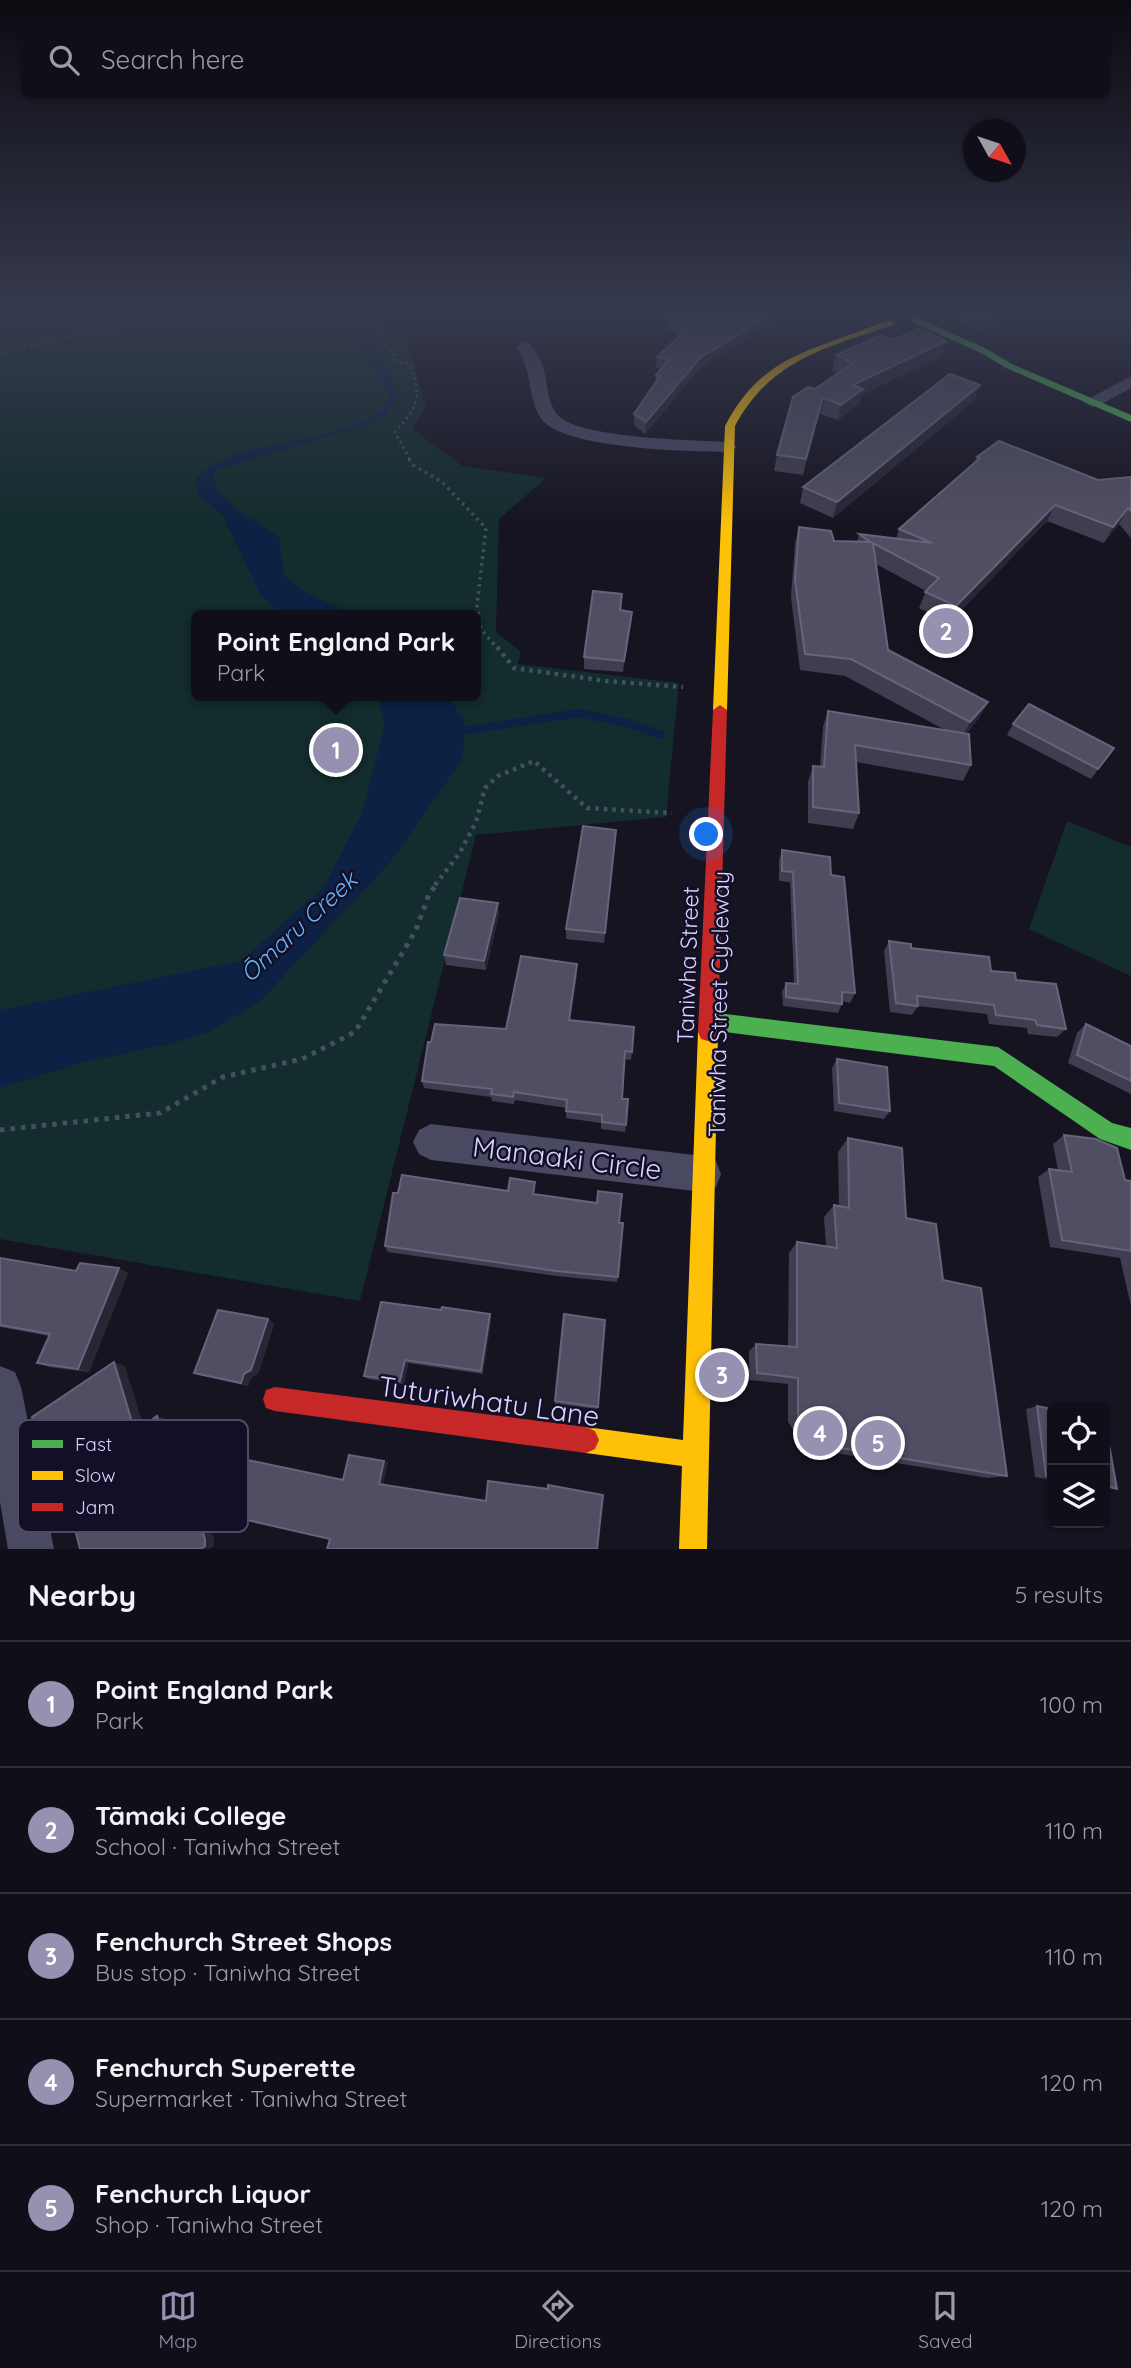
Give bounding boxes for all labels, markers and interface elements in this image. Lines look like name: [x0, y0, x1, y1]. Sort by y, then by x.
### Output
search box: [21, 21, 1110, 98]
icon: search: [45, 41, 83, 79]
text: Search here: [101, 43, 245, 76]
north arrow: [963, 119, 1026, 182]
pin: 2: [923, 605, 969, 657]
popup: [191, 610, 481, 701]
text: Point England Park: [217, 625, 455, 658]
text: Park: [217, 658, 265, 687]
pin: 1: [313, 724, 359, 776]
your location: [689, 817, 723, 851]
water label: Ōmaru Creek: [234, 863, 364, 988]
street label: Taniwha Street Cycleway: [702, 871, 735, 1137]
street label: Taniwha Street: [670, 886, 705, 1044]
street label: Manaaki Circle: [471, 1129, 664, 1186]
pin: 3: [699, 1349, 745, 1401]
street label: Tuturiwhatu Lane: [376, 1368, 602, 1433]
map controls: [1047, 1402, 1110, 1528]
button: locate: [1047, 1402, 1110, 1465]
pin: 4: [797, 1407, 843, 1459]
pin: 5: [855, 1417, 901, 1469]
legend: [18, 1420, 248, 1532]
text: Fast: [75, 1432, 112, 1456]
text: Slow: [75, 1463, 116, 1487]
button: layers: [1047, 1465, 1110, 1528]
text: Jam: [75, 1495, 115, 1519]
text: Nearby: [28, 1576, 136, 1614]
text: 5 results: [1015, 1580, 1103, 1609]
text: Point England Park: [95, 1673, 334, 1706]
text: 1: [47, 1690, 55, 1719]
text: 100 m: [1040, 1690, 1103, 1719]
text: Park: [95, 1706, 144, 1735]
text: Tāmaki College: [95, 1799, 286, 1832]
text: 2: [44, 1816, 58, 1845]
text: 110 m: [1045, 1816, 1103, 1845]
text: School · Taniwha Street: [95, 1832, 340, 1861]
text: Fenchurch Street Shops: [95, 1925, 392, 1958]
text: 3: [45, 1942, 57, 1971]
text: 110 m: [1045, 1942, 1103, 1971]
text: Bus stop · Taniwha Street: [95, 1958, 361, 1987]
text: Fenchurch Superette: [95, 2051, 356, 2084]
text: 4: [44, 2068, 58, 2097]
text: 120 m: [1041, 2068, 1103, 2097]
text: Supermarket · Taniwha Street: [95, 2084, 407, 2113]
text: Fenchurch Liquor: [95, 2177, 311, 2210]
text: 5: [44, 2194, 58, 2223]
text: 120 m: [1041, 2194, 1103, 2223]
text: Shop · Taniwha Street: [95, 2210, 323, 2239]
tab: Map: [159, 2287, 197, 2353]
tab: Directions: [514, 2287, 601, 2353]
tab: Saved: [918, 2287, 973, 2353]

